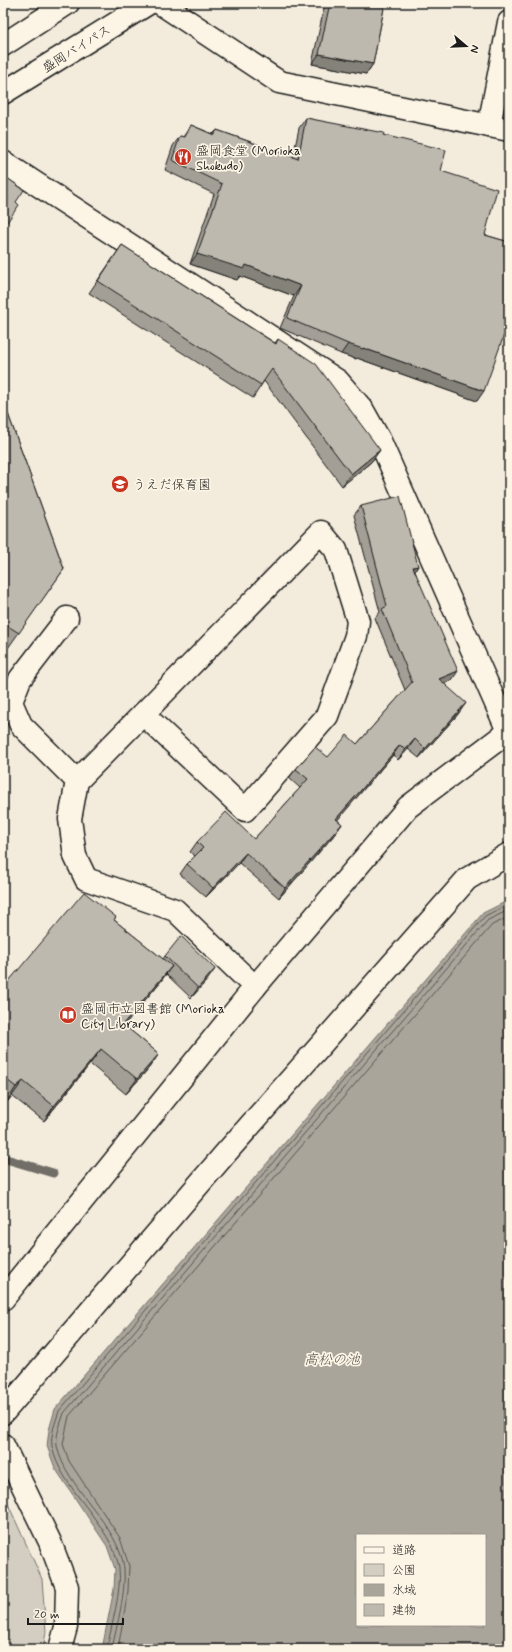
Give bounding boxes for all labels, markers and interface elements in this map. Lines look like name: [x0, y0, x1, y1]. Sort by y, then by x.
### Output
street label: 盛岡バイパス: [39, 21, 114, 77]
north arrow: [446, 26, 486, 66]
text: N: [467, 43, 482, 55]
place label: 盛岡食堂 (Morioka Shokudo): [196, 143, 301, 175]
restaurant icon: 盛岡食堂 (Morioka Shokudo): [173, 147, 193, 167]
school or university icon: うえだ保育園: [110, 474, 130, 494]
place label: うえだ保育園: [133, 477, 211, 494]
place label: 盛岡市立図書館 (Morioka City Library): [81, 1001, 225, 1033]
library icon: 盛岡市立図書館 (Morioka City Library): [58, 1005, 78, 1025]
water label: 高松の池: [304, 1351, 361, 1369]
legend: [356, 1534, 486, 1626]
text: 道路: [392, 1543, 416, 1559]
text: 公園: [392, 1563, 416, 1579]
text: 水域: [392, 1583, 416, 1599]
scale bar: [28, 1600, 123, 1626]
text: 建物: [392, 1603, 416, 1619]
text: 20 m: [34, 1607, 60, 1623]

